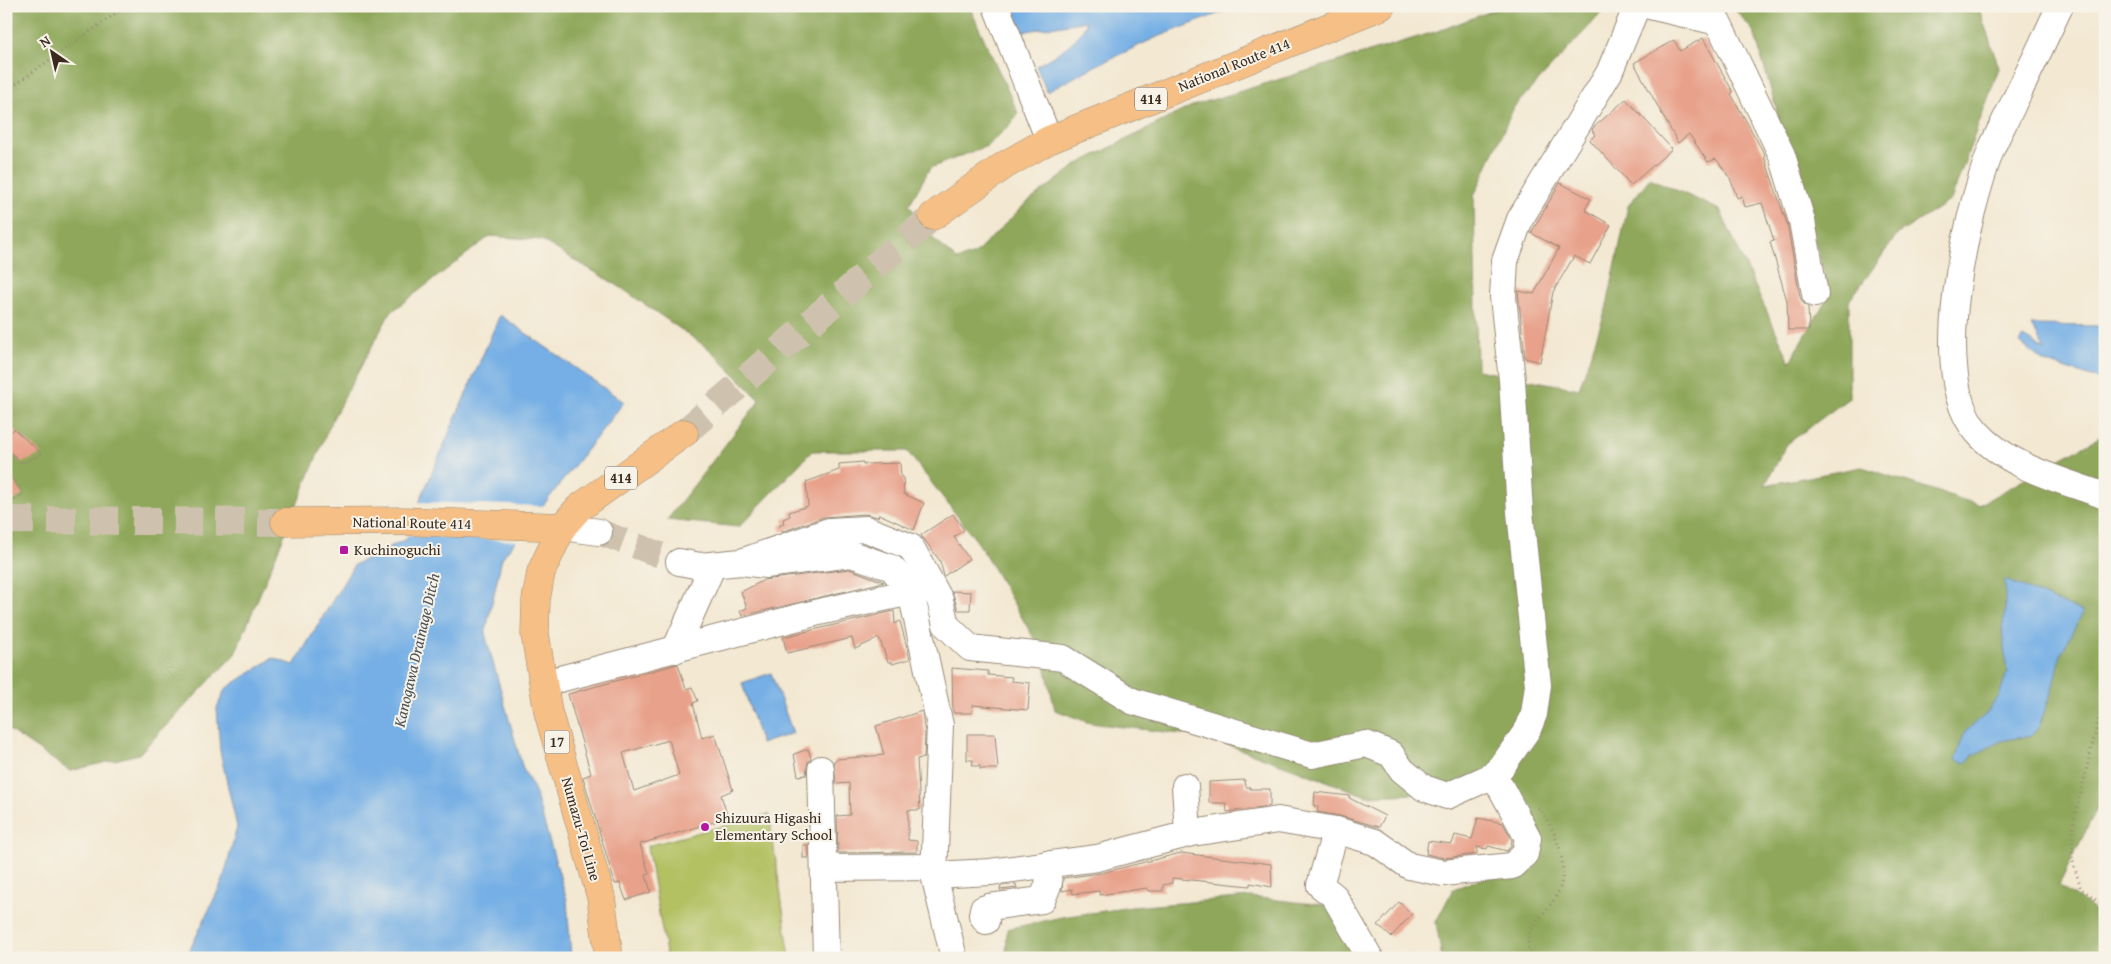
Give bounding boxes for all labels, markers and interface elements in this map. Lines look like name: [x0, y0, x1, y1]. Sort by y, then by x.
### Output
north arrow: [28, 28, 78, 78]
text: N: [35, 30, 55, 52]
street label: National Route 414: [1175, 33, 1293, 97]
road number: 414: [1135, 88, 1167, 110]
road number: 414: [605, 466, 637, 489]
street label: National Route 414: [352, 511, 472, 534]
place label: Kuchinoguchi: [354, 539, 441, 560]
marker: Kuchinoguchi: [338, 544, 350, 556]
water label: Kanogawa Drainage Ditch: [386, 571, 445, 730]
road number: 17: [544, 730, 570, 754]
street label: Numazu-Toi Line: [557, 775, 606, 883]
place label: Shizuura Higashi Elementary School: [715, 807, 833, 845]
marker: Shizuura Higashi Elementary School: [699, 821, 711, 833]

